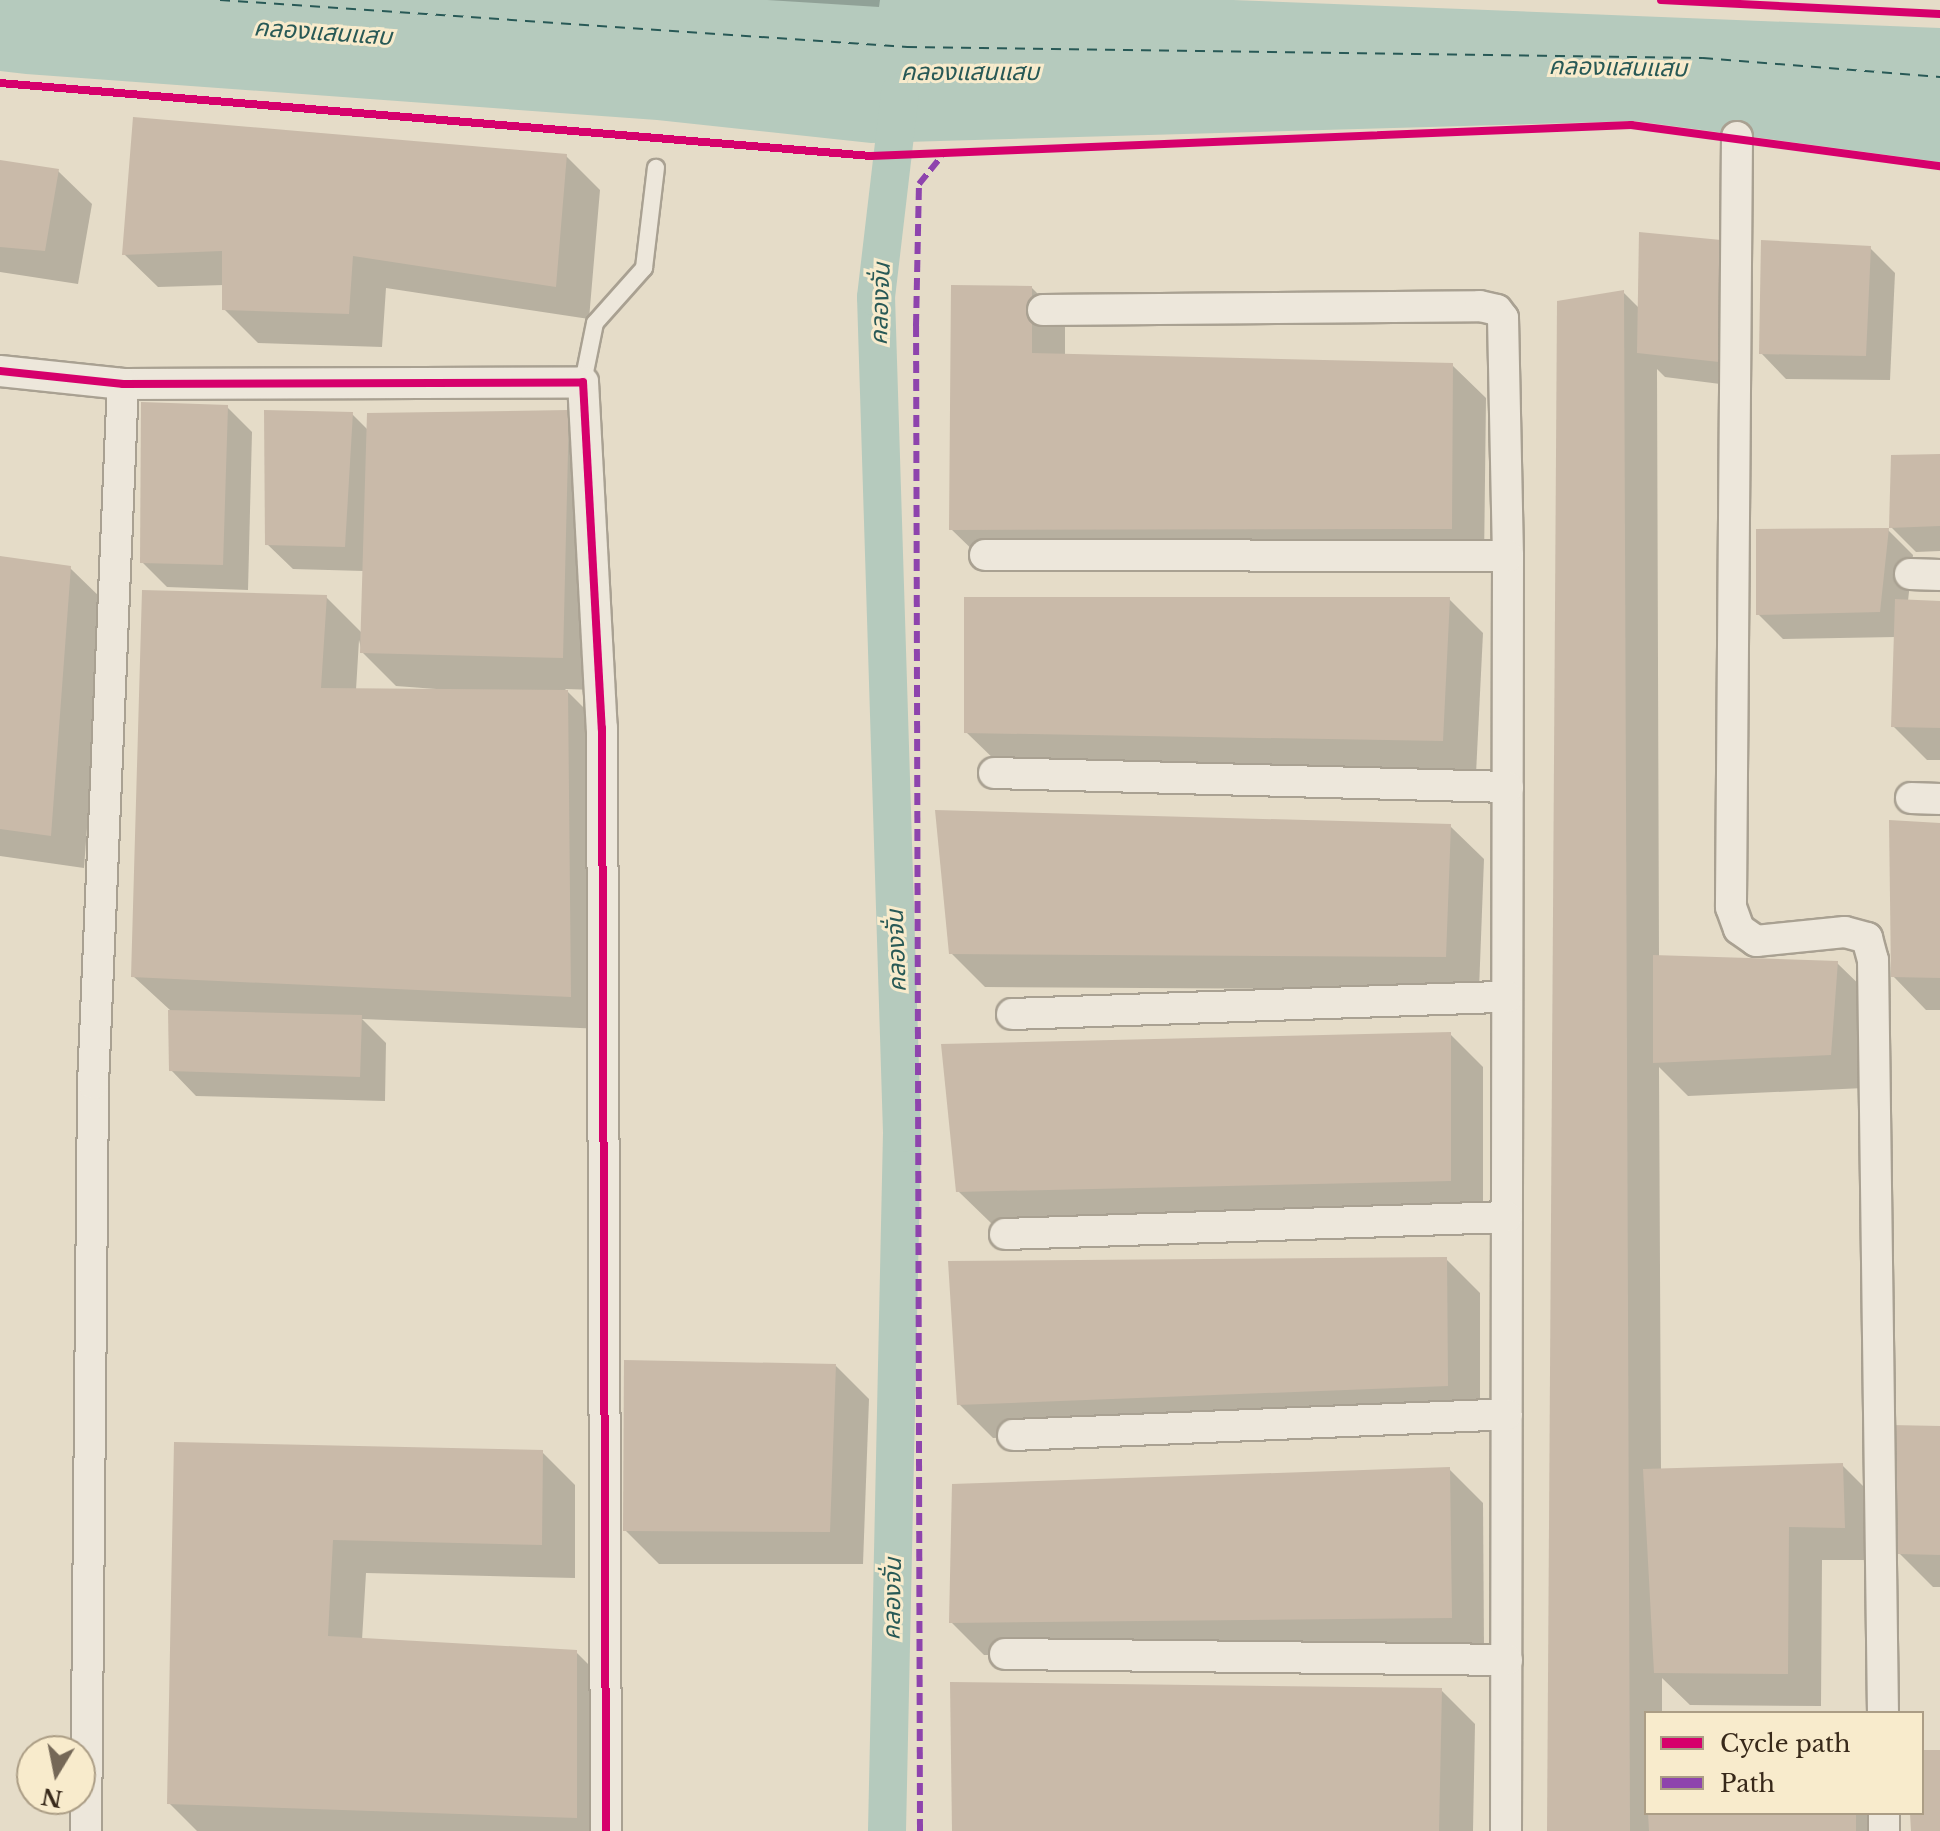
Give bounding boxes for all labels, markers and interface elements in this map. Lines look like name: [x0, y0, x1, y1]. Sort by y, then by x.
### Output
water label: คลองแสนแสบ: [253, 13, 393, 51]
water label: คลองแสนแสบ: [1548, 51, 1688, 83]
water label: คลองแสนแสบ: [901, 58, 1039, 86]
water label: คลองจั่น: [864, 262, 896, 346]
water label: คลองจั่น: [880, 909, 912, 993]
water label: คลองจั่น: [877, 1557, 907, 1641]
legend: [1644, 1711, 1924, 1815]
text: Cycle path: [1720, 1729, 1851, 1758]
north arrow: [16, 1735, 96, 1815]
text: Path: [1720, 1769, 1775, 1798]
text: N: [40, 1782, 65, 1812]

